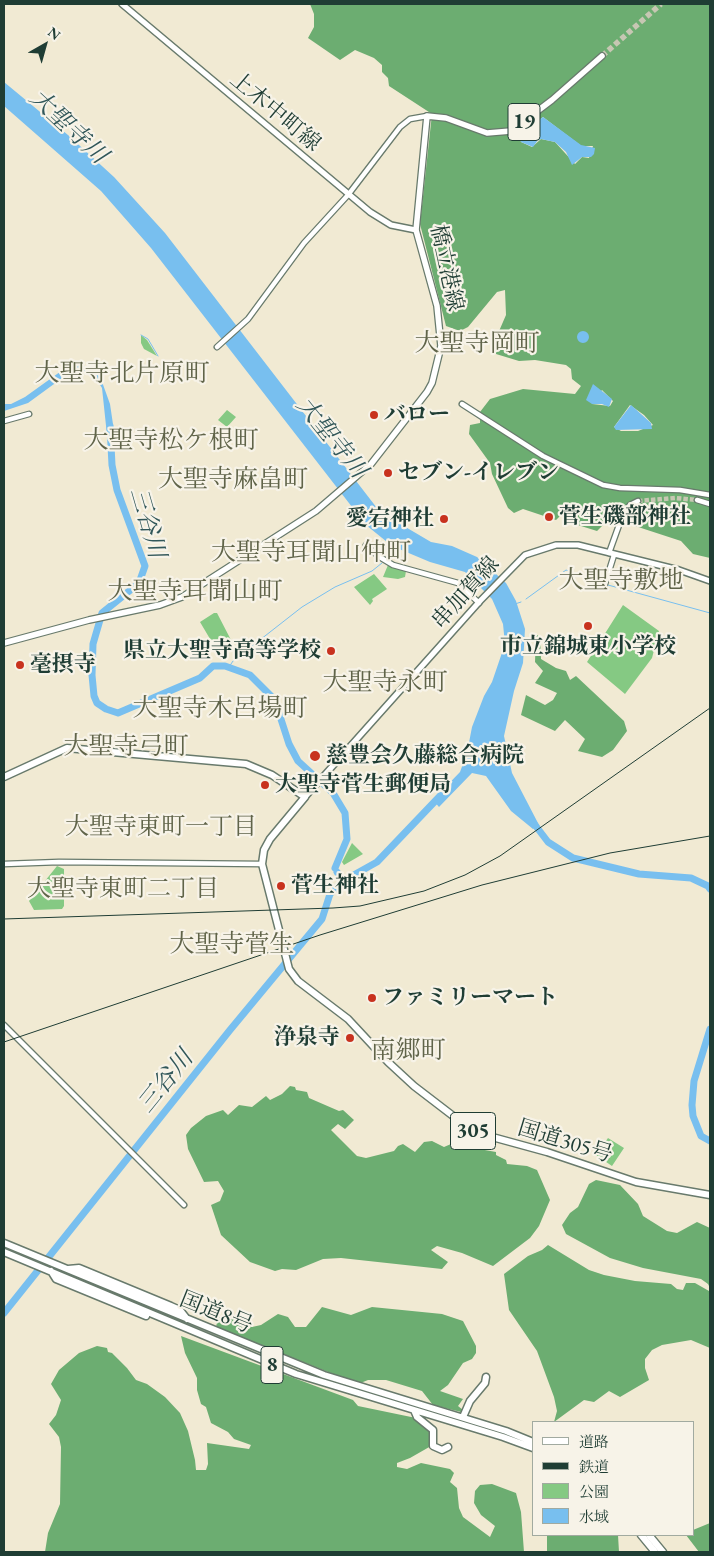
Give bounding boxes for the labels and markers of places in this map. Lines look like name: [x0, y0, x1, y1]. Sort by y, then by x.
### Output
place label: バロー: [384, 402, 450, 428]
marker: バロー: [368, 409, 380, 421]
place label: セブン-イレブン: [398, 460, 559, 486]
marker: セブン-イレブン: [382, 467, 394, 479]
place label: 菅生磯部神社: [559, 504, 691, 530]
place label: 愛宕神社: [346, 506, 434, 532]
marker: 菅生磯部神社: [543, 511, 555, 523]
marker: 愛宕神社: [438, 513, 450, 525]
marker: 市立錦城東小学校: [582, 620, 594, 632]
place label: 市立錦城東小学校: [500, 634, 676, 660]
place label: 県立大聖寺高等学校: [123, 638, 321, 664]
marker: 県立大聖寺高等学校: [325, 645, 337, 657]
place label: 毫摂寺: [30, 652, 96, 678]
marker: 毫摂寺: [14, 659, 26, 671]
place label: 慈豊会久藤総合病院: [326, 743, 524, 769]
marker: 慈豊会久藤総合病院: [308, 749, 322, 763]
place label: 大聖寺菅生郵便局: [275, 772, 451, 798]
marker: 大聖寺菅生郵便局: [259, 779, 271, 791]
place label: 菅生神社: [291, 873, 379, 899]
marker: 菅生神社: [275, 880, 287, 892]
place label: ファミリーマート: [382, 985, 558, 1011]
marker: ファミリーマート: [366, 992, 378, 1004]
place label: 浄泉寺: [274, 1025, 340, 1051]
marker: 浄泉寺: [344, 1032, 356, 1044]

